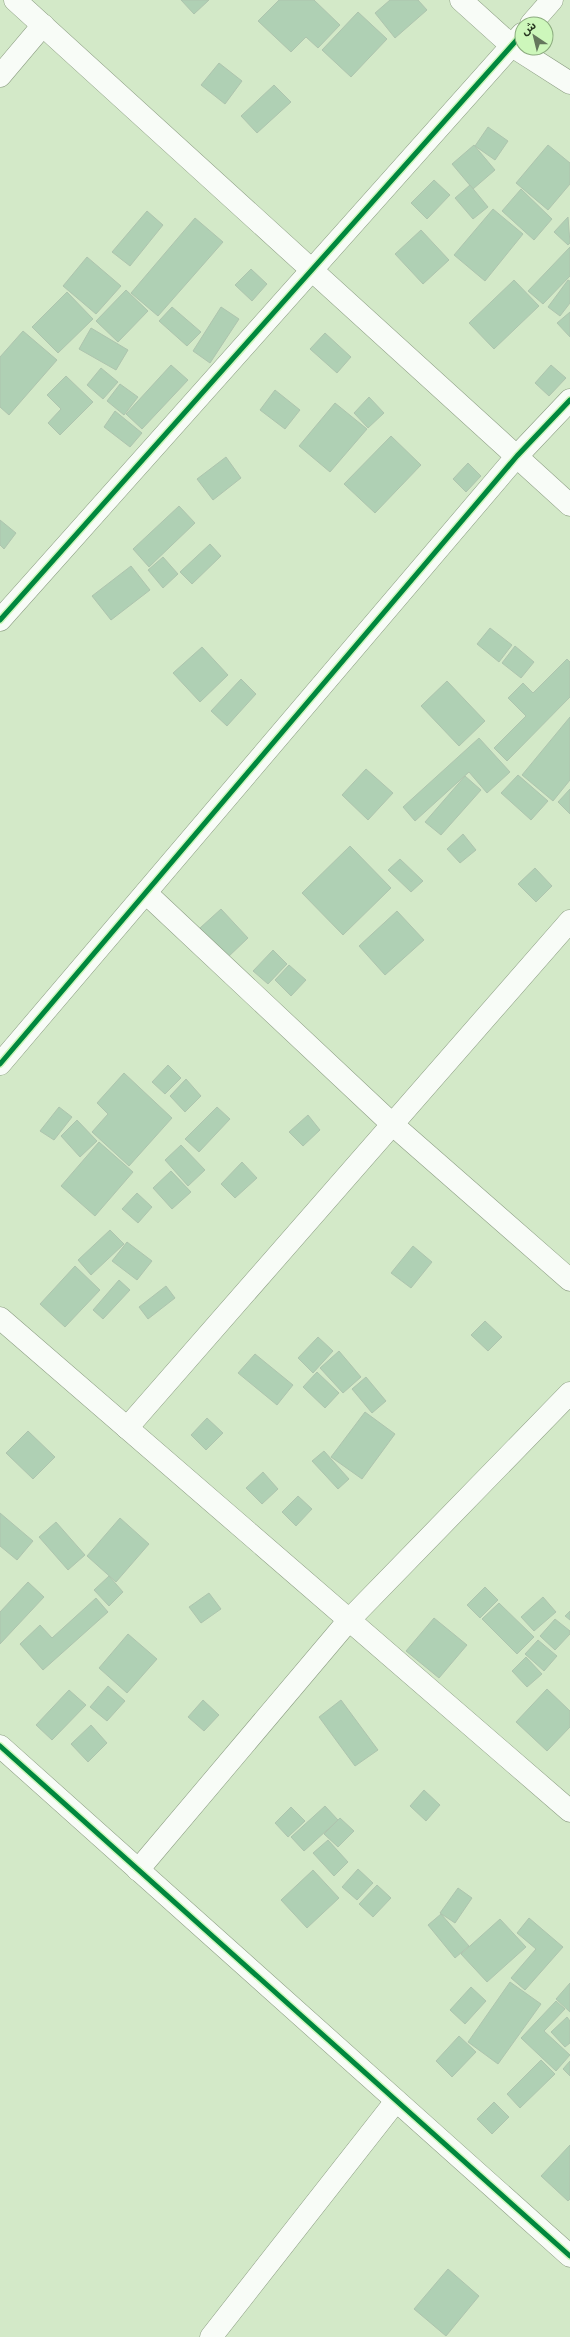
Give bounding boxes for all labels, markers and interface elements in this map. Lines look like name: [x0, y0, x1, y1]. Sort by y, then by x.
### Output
north arrow: [514, 16, 554, 56]
text: ش: [518, 18, 538, 38]

